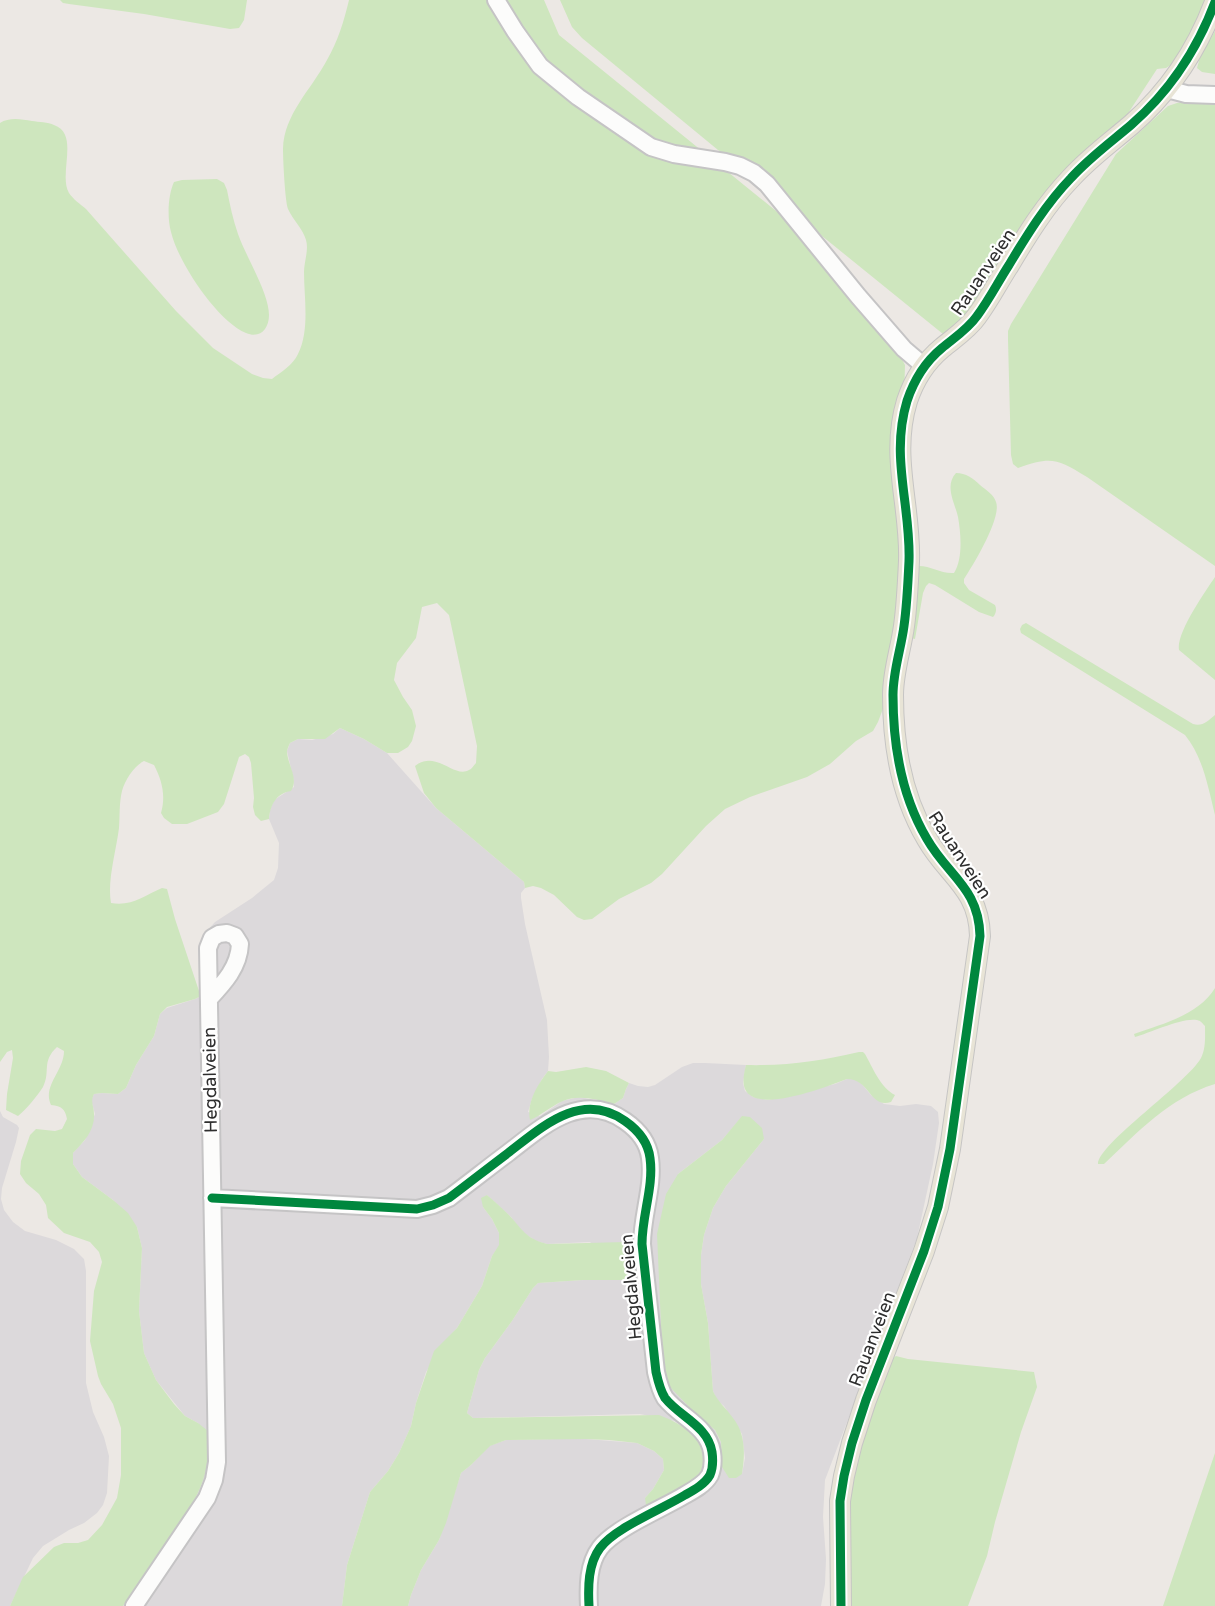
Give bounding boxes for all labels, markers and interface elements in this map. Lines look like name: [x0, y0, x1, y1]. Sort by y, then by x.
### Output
street label: Rauanveien: [946, 224, 1020, 320]
street label: Rauanveien: [924, 807, 996, 903]
street label: Hegdalveien: [198, 1027, 222, 1133]
street label: Hegdalveien: [615, 1233, 647, 1341]
street label: Rauanveien: [844, 1288, 900, 1390]

